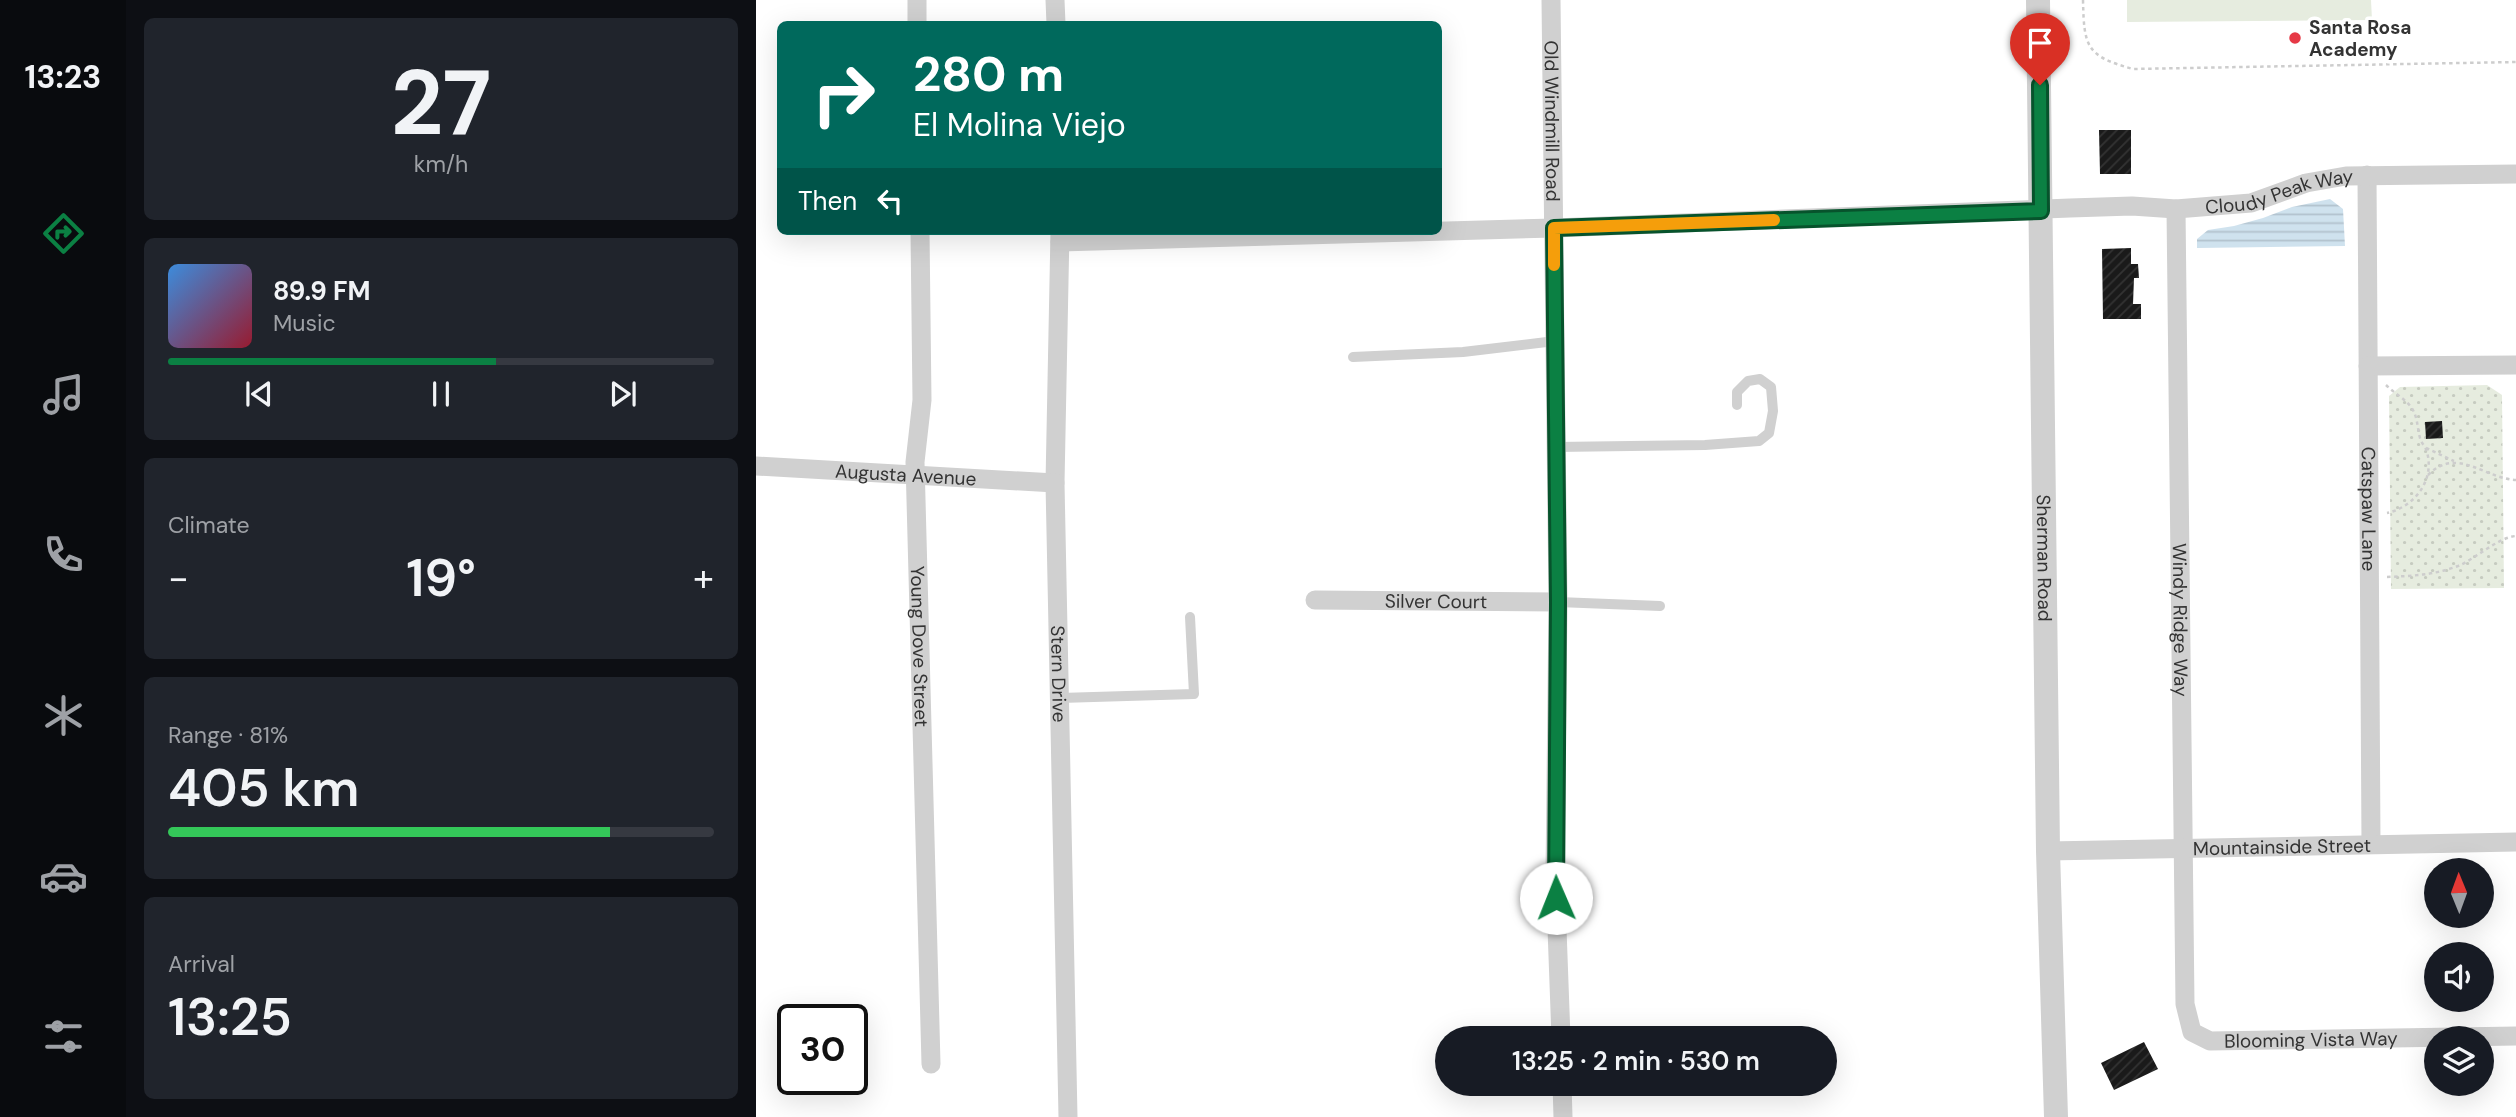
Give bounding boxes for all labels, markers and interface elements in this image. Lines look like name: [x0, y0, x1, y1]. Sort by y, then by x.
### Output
pin: [2010, 13, 2070, 85]
place label: Santa Rosa Academy: [2309, 15, 2411, 62]
icon: arrive: [2021, 24, 2059, 62]
marker: Santa Rosa Academy: [2287, 30, 2303, 46]
street label: Old Windmill Road: [1539, 40, 1566, 202]
text: 280 m: [913, 42, 1064, 106]
text: 27: [391, 44, 491, 162]
icon: right: [798, 49, 889, 140]
text: 13:23: [25, 56, 101, 98]
text: El Molina Viejo: [913, 104, 1126, 146]
text: km/h: [414, 149, 468, 179]
street label: Cloudy Peak Way: [2204, 163, 2353, 219]
icon: left: [871, 182, 909, 220]
text: Then: [798, 184, 857, 218]
icon: directions: [39, 209, 88, 258]
text: 89.9 FM: [273, 274, 370, 308]
text: Music: [273, 308, 336, 338]
icon: music: [39, 370, 88, 419]
icon: previous: [240, 375, 278, 413]
icon: pause: [422, 375, 460, 413]
icon: next: [604, 375, 642, 413]
street label: Catspaw Lane: [2356, 447, 2382, 571]
street label: Augusta Avenue: [834, 458, 977, 491]
street label: Sherman Road: [2031, 494, 2058, 622]
text: Climate: [168, 510, 250, 540]
icon: phone: [39, 530, 88, 579]
street label: Windy Ridge Way: [2167, 543, 2194, 697]
text: 19°: [406, 544, 476, 612]
text: −: [168, 553, 189, 603]
text: +: [693, 553, 714, 603]
street label: Young Dove Street: [905, 566, 935, 727]
street label: Silver Court: [1385, 588, 1487, 614]
street label: Stern Drive: [1045, 625, 1072, 723]
icon: climate: [39, 691, 88, 740]
text: Range · 81%: [168, 720, 288, 750]
text: 405 km: [168, 754, 359, 822]
street label: Mountainside Street: [2193, 832, 2371, 861]
icon: car: [39, 852, 88, 901]
north arrow: [2424, 858, 2494, 928]
map controls: [2424, 858, 2494, 1096]
position arrow: [1519, 861, 1593, 935]
button: sound: [2424, 942, 2494, 1012]
text: Arrival: [168, 949, 235, 979]
text: 13:25: [168, 983, 292, 1051]
speed limit sign: 30: [777, 1004, 868, 1095]
icon: filters: [39, 1012, 88, 1061]
street label: Blooming Vista Way: [2224, 1025, 2398, 1053]
button: layers: [2424, 1026, 2494, 1096]
text: 13:25 · 2 min · 530 m: [1512, 1044, 1760, 1078]

